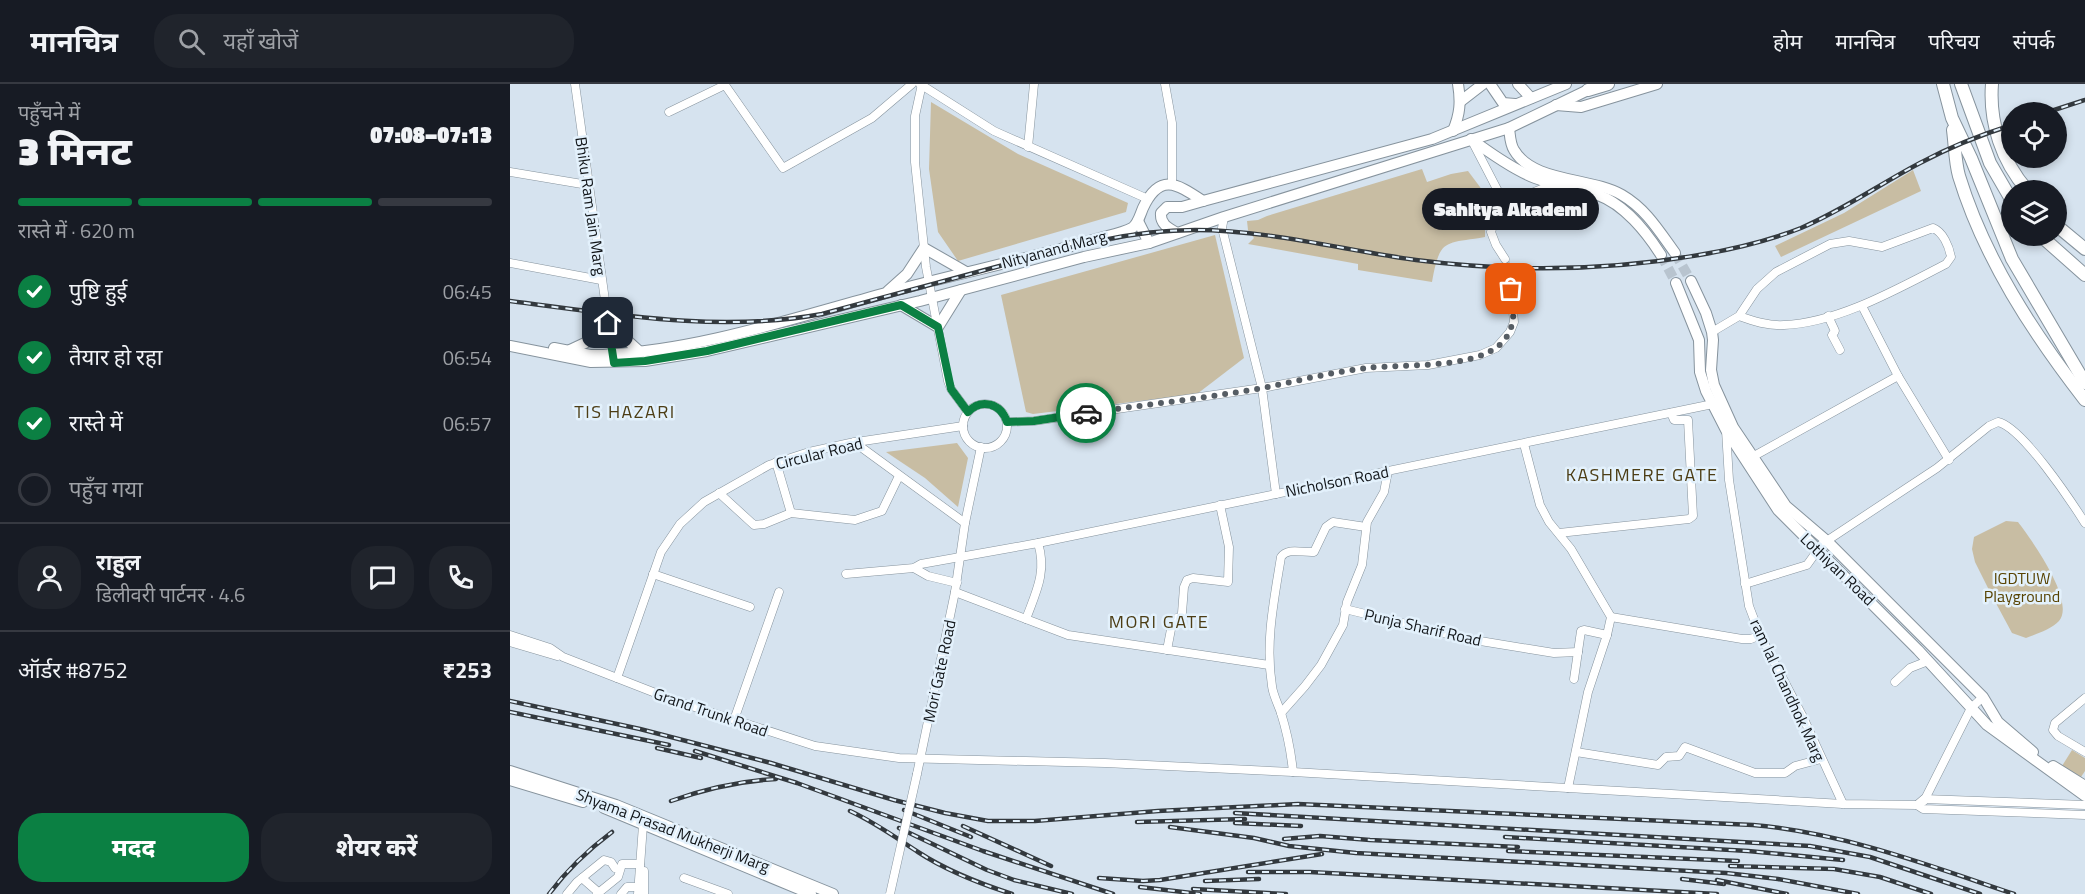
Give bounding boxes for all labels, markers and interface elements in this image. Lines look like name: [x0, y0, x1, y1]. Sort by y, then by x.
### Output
search box: [154, 14, 574, 68]
text: मानचित्र: [30, 20, 118, 63]
text: यहाँ खोजें: [223, 24, 298, 58]
icon: search: [175, 25, 208, 58]
text: होम: [1773, 25, 1802, 57]
text: मानचित्र: [1835, 25, 1895, 57]
text: परिचय: [1928, 25, 1980, 57]
text: संपर्क: [2013, 25, 2055, 57]
text: पहुँचने में: [18, 97, 80, 128]
map controls: [2001, 102, 2067, 246]
button: locate: [2001, 102, 2067, 168]
text: 07:08–07:13: [370, 118, 492, 152]
text: 3 मिनट: [18, 121, 132, 180]
street label: Bhiku Ram Jain Marg: [569, 135, 613, 277]
button: layers: [2001, 180, 2067, 246]
callout: Sahitya Akademi: [1422, 187, 1600, 229]
text: Sahitya Akademi: [1434, 193, 1587, 224]
text: रास्ते में · 620 m: [18, 215, 135, 246]
street label: Nityanand Marg: [999, 223, 1109, 275]
pin: [1485, 263, 1536, 314]
icon: bag: [1494, 272, 1527, 305]
text: पुष्टि हुई: [69, 274, 127, 308]
icon: check: [18, 275, 51, 308]
text: 06:45: [443, 276, 492, 307]
pin: [582, 297, 633, 348]
icon: home: [591, 306, 624, 339]
text: तैयार हो रहा: [69, 340, 162, 374]
icon: check: [18, 341, 51, 374]
text: 06:54: [443, 342, 492, 373]
courier: [1056, 383, 1116, 443]
icon: car: [1070, 397, 1103, 430]
district label: TIS HAZARI: [574, 398, 676, 425]
text: रास्ते में: [69, 406, 123, 440]
icon: check: [18, 407, 51, 440]
text: 06:57: [443, 408, 492, 439]
street label: Circular Road: [773, 431, 865, 475]
street label: Nicholson Road: [1283, 459, 1391, 503]
district label: KASHMERE GATE: [1566, 461, 1718, 488]
text: पहुँच गया: [69, 472, 143, 506]
street label: Lothiyan Road: [1795, 527, 1881, 611]
text: राहुल: [96, 545, 141, 579]
button: person: [18, 546, 81, 609]
button: chat: [351, 546, 414, 609]
button: phone: [429, 546, 492, 609]
park label: IGDTUW Playground: [1984, 566, 2060, 608]
text: डिलीवरी पार्टनर · 4.6: [96, 579, 245, 610]
street label: Punja Sharif Road: [1362, 602, 1484, 652]
district label: MORI GATE: [1109, 608, 1209, 635]
street label: ram lal Chandhok Marg: [1744, 615, 1832, 765]
street label: Mori Gate Road: [916, 618, 962, 724]
text: ऑर्डर #8752: [18, 653, 128, 687]
text: ₹253: [442, 653, 492, 687]
street label: Grand Trunk Road: [651, 681, 771, 743]
street label: Shyama Prasad Mukherji Marg: [573, 782, 773, 878]
button: मदद: [18, 813, 249, 882]
button: शेयर करें: [261, 813, 492, 882]

